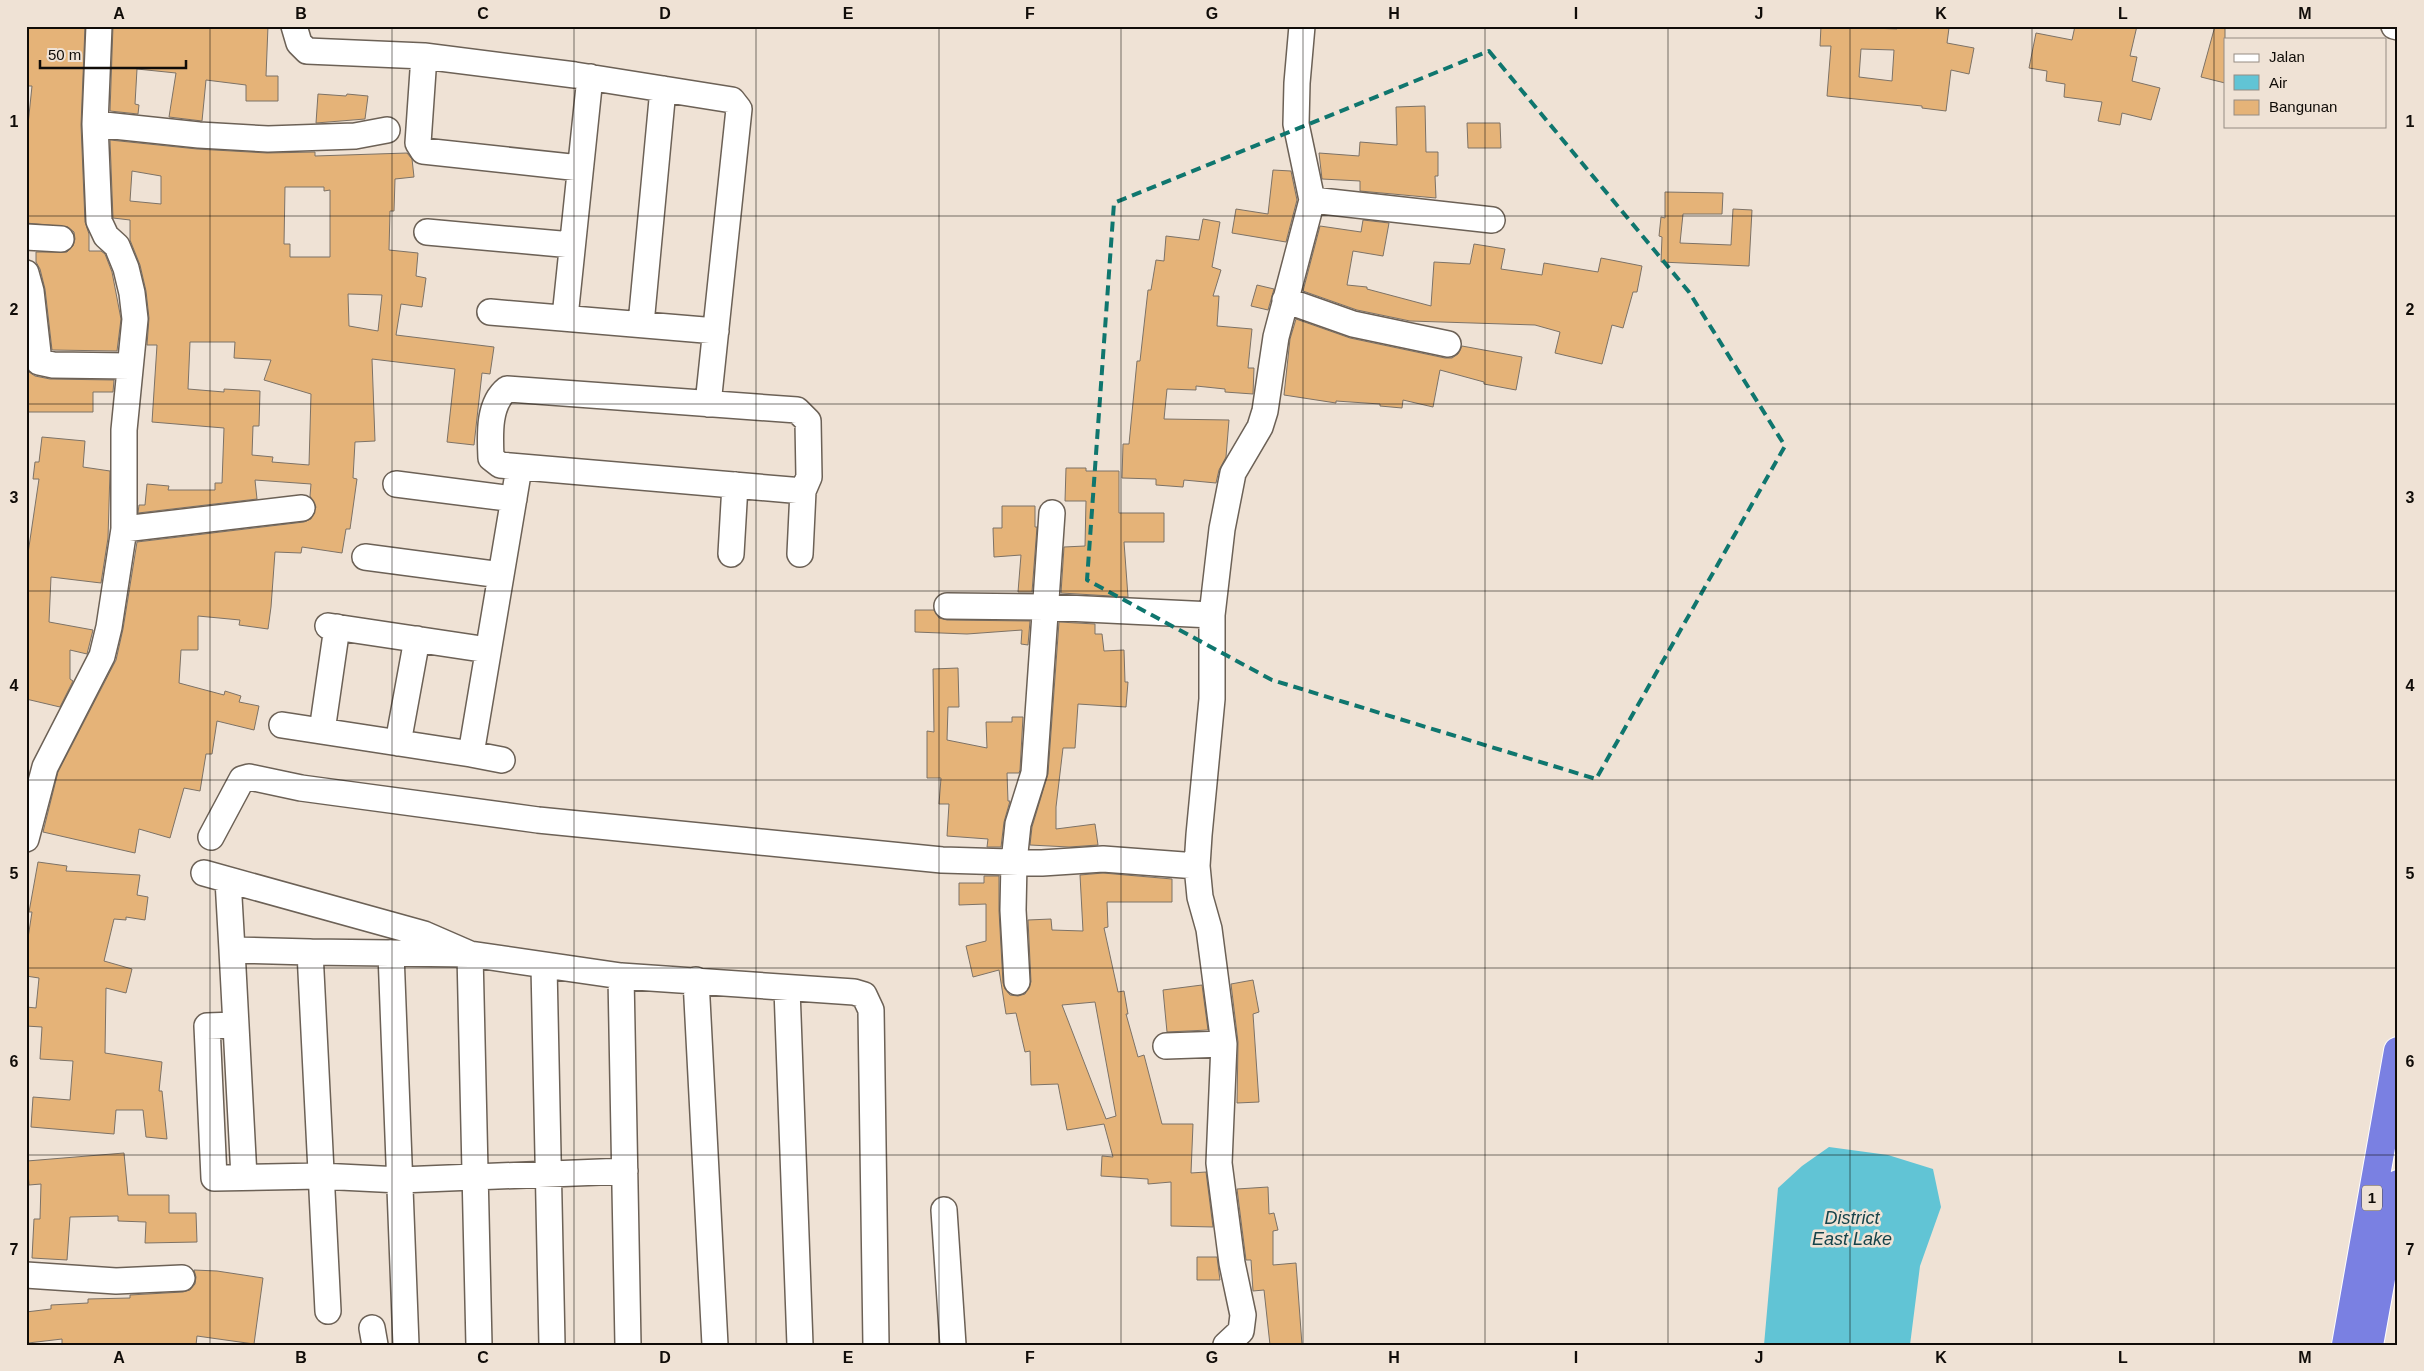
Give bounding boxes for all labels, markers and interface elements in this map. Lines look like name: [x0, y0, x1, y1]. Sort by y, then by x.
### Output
text: A: [113, 5, 125, 22]
text: B: [295, 5, 307, 22]
text: C: [477, 5, 489, 22]
text: D: [659, 5, 671, 22]
text: E: [843, 5, 854, 22]
text: F: [1025, 5, 1035, 22]
text: G: [1206, 5, 1218, 22]
text: H: [1388, 5, 1400, 22]
text: I: [1574, 5, 1578, 22]
text: J: [1755, 5, 1763, 22]
text: K: [1935, 5, 1947, 22]
text: L: [2118, 5, 2128, 22]
text: M: [2298, 5, 2312, 22]
scale bar: [40, 38, 186, 70]
legend: [2224, 38, 2386, 128]
text: 50 m: [48, 46, 81, 63]
text: Jalan: [2269, 48, 2305, 65]
text: Air: [2269, 74, 2287, 91]
text: Bangunan: [2269, 98, 2337, 115]
text: 1: [10, 113, 19, 130]
text: 1: [2406, 113, 2415, 130]
text: 2: [10, 301, 19, 318]
text: 2: [2406, 301, 2415, 318]
text: 3: [10, 489, 19, 506]
text: 3: [2406, 489, 2415, 506]
text: 4: [10, 677, 19, 694]
text: 4: [2406, 677, 2415, 694]
text: 5: [10, 865, 19, 882]
text: 5: [2406, 865, 2415, 882]
text: 6: [10, 1053, 19, 1070]
text: 6: [2406, 1053, 2415, 1070]
road number: 1: [2362, 1186, 2382, 1210]
water label: District East Lake: [1812, 1208, 1892, 1249]
text: 7: [10, 1241, 19, 1258]
text: 7: [2406, 1241, 2415, 1258]
text: A: [113, 1349, 125, 1366]
text: B: [295, 1349, 307, 1366]
text: C: [477, 1349, 489, 1366]
text: D: [659, 1349, 671, 1366]
text: E: [843, 1349, 854, 1366]
text: F: [1025, 1349, 1035, 1366]
text: G: [1206, 1349, 1218, 1366]
text: H: [1388, 1349, 1400, 1366]
text: I: [1574, 1349, 1578, 1366]
text: J: [1755, 1349, 1763, 1366]
text: K: [1935, 1349, 1947, 1366]
text: L: [2118, 1349, 2128, 1366]
text: M: [2298, 1349, 2312, 1366]

